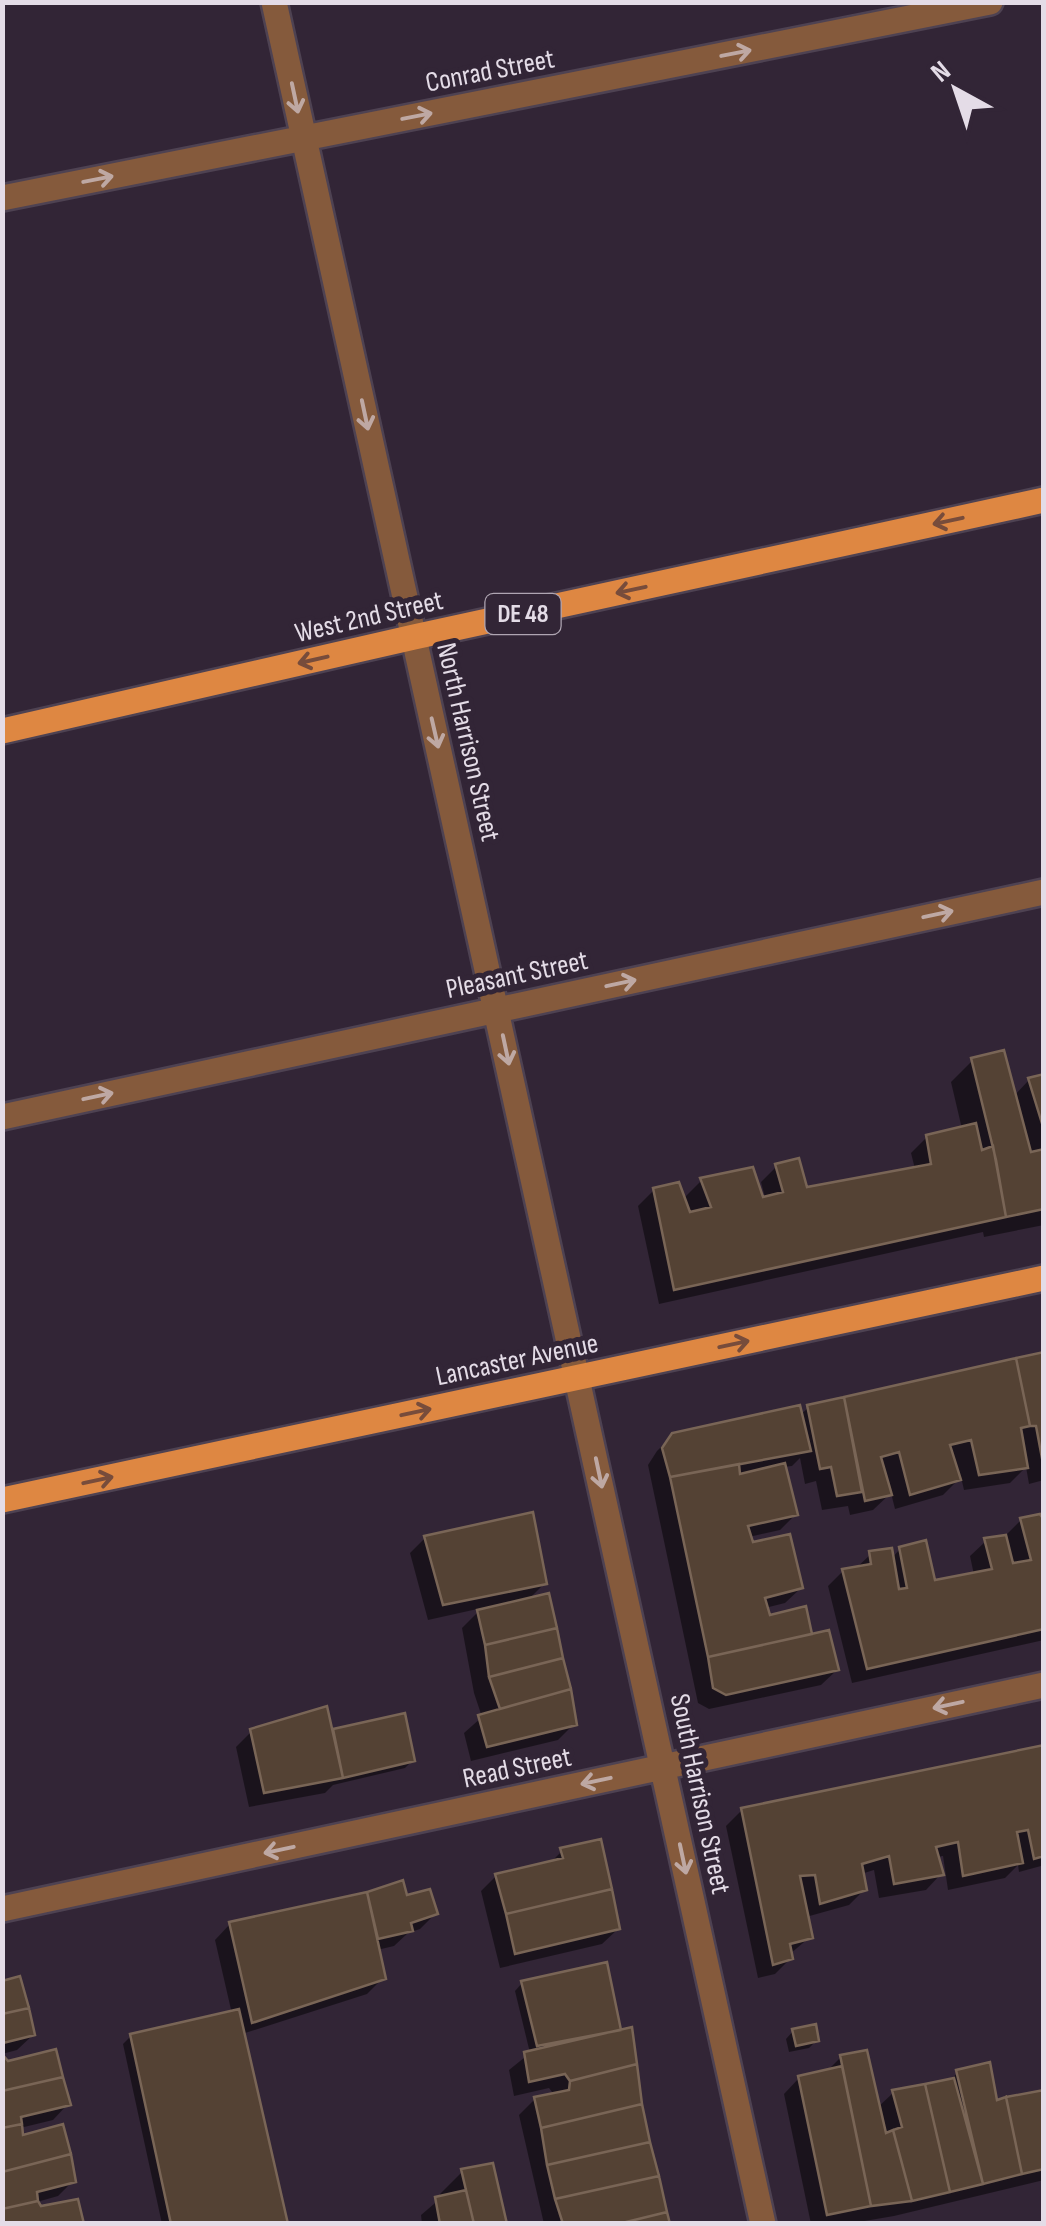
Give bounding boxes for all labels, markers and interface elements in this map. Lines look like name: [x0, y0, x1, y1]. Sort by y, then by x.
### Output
north arrow: [906, 40, 1006, 140]
street label: Conrad Street: [423, 42, 557, 100]
one-way arrow: [719, 42, 751, 61]
text: N: [925, 55, 957, 89]
one-way arrow: [287, 81, 306, 113]
one-way arrow: [400, 106, 433, 125]
one-way arrow: [81, 169, 113, 188]
one-way arrow: [357, 398, 375, 430]
one-way arrow: [933, 513, 965, 531]
one-way arrow: [616, 582, 648, 600]
street label: West 2nd Street: [292, 584, 446, 650]
road number: DE 48: [486, 594, 560, 634]
street label: North Harrison Street: [429, 640, 507, 844]
one-way arrow: [298, 652, 330, 670]
one-way arrow: [427, 716, 445, 748]
one-way arrow: [921, 904, 953, 923]
street label: Pleasant Street: [443, 944, 591, 1006]
one-way arrow: [604, 973, 636, 991]
one-way arrow: [497, 1033, 516, 1065]
one-way arrow: [81, 1086, 113, 1105]
street label: Lancaster Avenue: [433, 1327, 601, 1393]
one-way arrow: [717, 1334, 749, 1353]
one-way arrow: [399, 1402, 431, 1421]
one-way arrow: [591, 1456, 609, 1488]
one-way arrow: [81, 1470, 113, 1488]
street label: South Harrison Street: [663, 1691, 737, 1897]
one-way arrow: [933, 1697, 965, 1716]
street label: Read Street: [460, 1740, 574, 1796]
one-way arrow: [581, 1773, 613, 1792]
one-way arrow: [263, 1841, 295, 1860]
one-way arrow: [675, 1842, 693, 1874]

